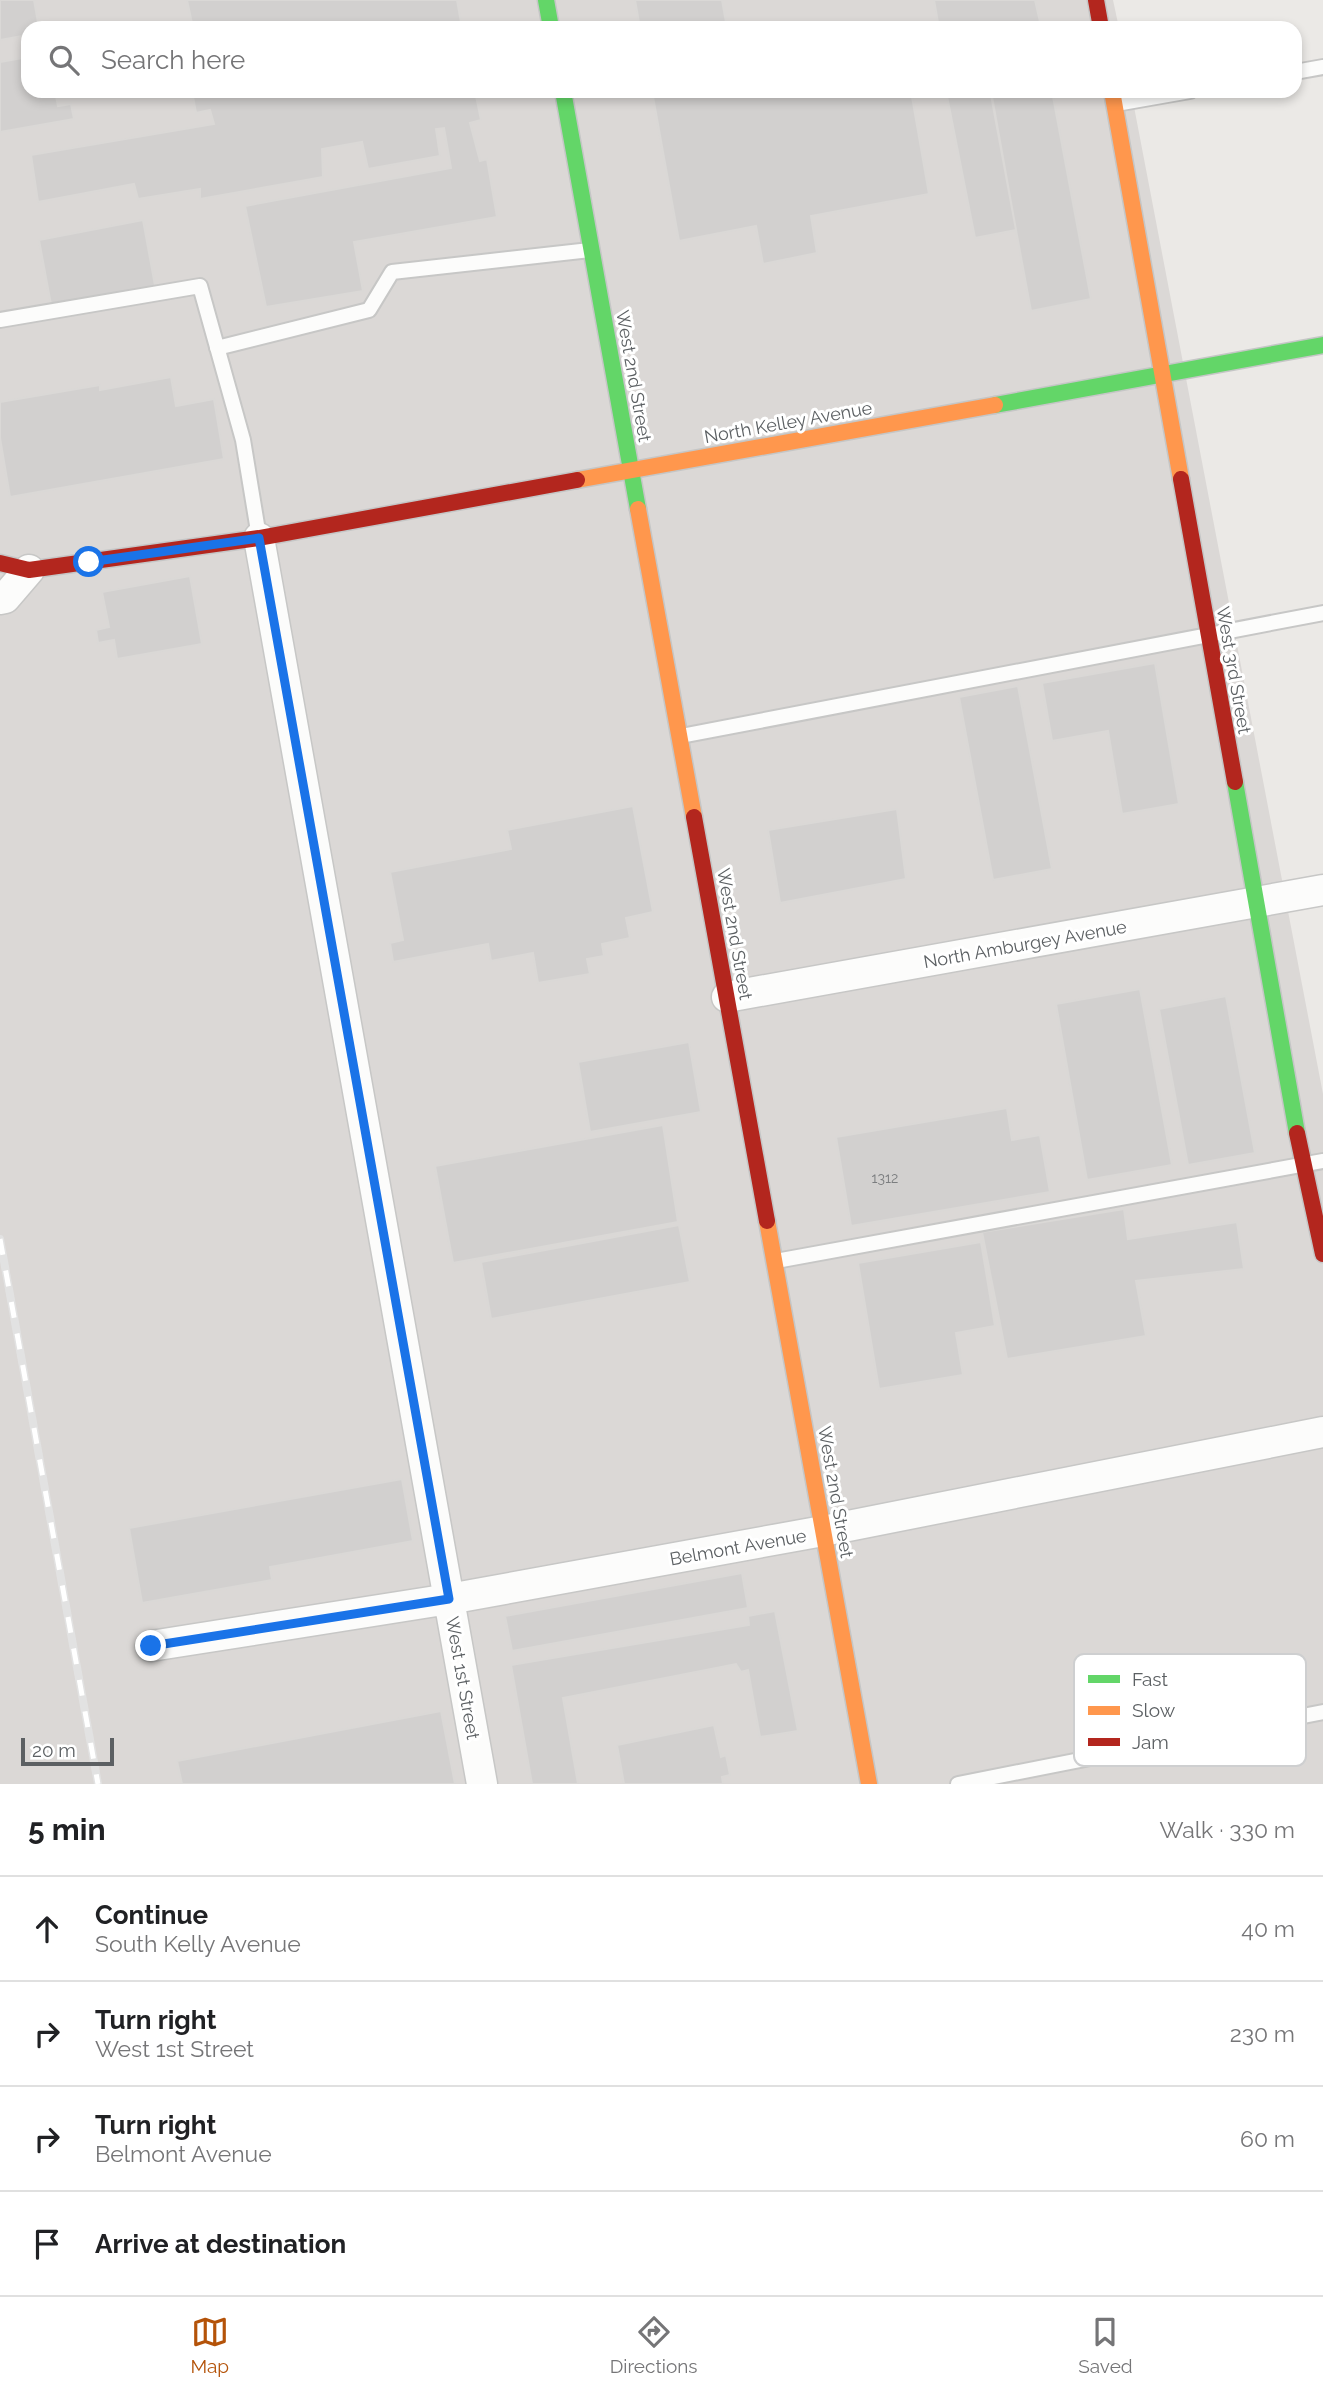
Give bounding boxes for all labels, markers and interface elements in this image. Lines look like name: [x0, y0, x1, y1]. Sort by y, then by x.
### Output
search box: [21, 21, 1302, 98]
icon: search: [45, 41, 83, 79]
text: Search here: [101, 45, 245, 75]
street label: West 2nd Street: [612, 309, 656, 443]
street label: North Kelley Avenue: [702, 397, 874, 447]
route start: [73, 546, 104, 577]
street label: West 3rd Street: [1212, 605, 1256, 735]
street label: West 2nd Street: [713, 867, 757, 1001]
street label: North Amburgey Avenue: [922, 916, 1129, 972]
house number: 1312: [872, 1170, 898, 1186]
street label: West 2nd Street: [814, 1425, 858, 1559]
street label: Belmont Avenue: [668, 1525, 808, 1569]
street label: West 1st Street: [442, 1615, 484, 1741]
route end: [135, 1630, 166, 1661]
legend: [1074, 1654, 1306, 1766]
text: Fast: [1132, 1668, 1168, 1690]
text: Slow: [1132, 1699, 1176, 1721]
text: Jam: [1132, 1731, 1169, 1753]
scale bar: [21, 1735, 114, 1767]
text: 20 m: [32, 1739, 76, 1761]
text: 5 min: [28, 1812, 106, 1847]
text: Walk · 330 m: [1159, 1816, 1295, 1843]
text: Continue: [95, 1900, 208, 1930]
icon: ahead: [28, 1910, 66, 1948]
text: 40 m: [1241, 1915, 1295, 1942]
text: South Kelly Avenue: [95, 1930, 301, 1957]
text: Turn right: [95, 2005, 216, 2035]
icon: right: [28, 2015, 66, 2053]
text: 230 m: [1230, 2020, 1295, 2047]
text: West 1st Street: [95, 2035, 254, 2062]
text: Turn right: [95, 2110, 216, 2140]
icon: right: [28, 2120, 66, 2158]
text: 60 m: [1240, 2125, 1295, 2152]
text: Belmont Avenue: [95, 2140, 272, 2167]
icon: arrive: [28, 2225, 66, 2263]
text: Arrive at destination: [95, 2229, 346, 2259]
tab: Map: [190, 2313, 229, 2377]
tab: Directions: [610, 2313, 698, 2377]
tab: Saved: [1078, 2313, 1133, 2377]

